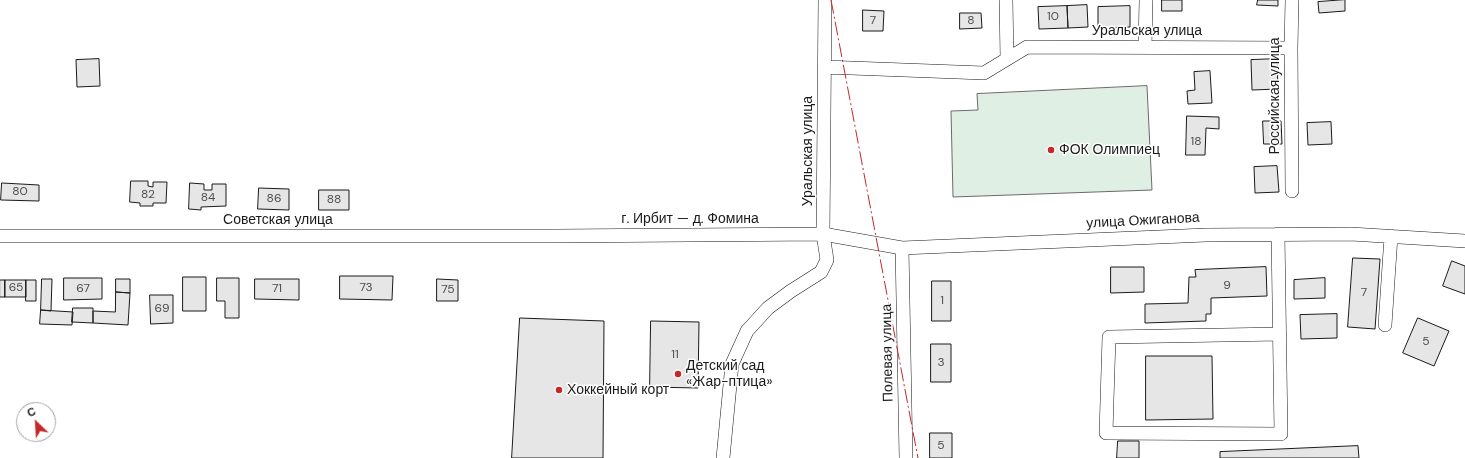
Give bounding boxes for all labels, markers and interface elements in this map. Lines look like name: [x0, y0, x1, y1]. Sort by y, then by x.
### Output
house number: 10: [1047, 10, 1059, 24]
house number: 7: [870, 14, 876, 28]
house number: 8: [967, 14, 975, 28]
street label: Уральская улица: [1092, 23, 1202, 39]
street label: Российская улица: [1267, 37, 1283, 155]
street label: Уральская улица: [800, 96, 816, 206]
house number: 18: [1190, 135, 1202, 149]
place label: ФОК Олимпиец: [1059, 142, 1160, 158]
marker: ФОК Олимпиец: [1046, 145, 1056, 155]
house number: 80: [12, 185, 28, 199]
house number: 82: [141, 188, 155, 202]
house number: 84: [201, 191, 215, 205]
house number: 86: [267, 192, 281, 206]
house number: 88: [327, 193, 341, 207]
street label: улица Ожиганова: [1086, 210, 1200, 232]
street label: г. Ирбит — д. Фомина: [621, 211, 759, 227]
street label: Советская улица: [223, 212, 333, 228]
house number: 9: [1223, 279, 1231, 293]
house number: 65: [9, 281, 23, 295]
house number: 73: [359, 281, 373, 295]
house number: 67: [76, 282, 90, 296]
house number: 71: [272, 282, 282, 296]
house number: 75: [441, 283, 455, 297]
house number: 7: [1361, 286, 1367, 300]
house number: 1: [940, 294, 944, 308]
house number: 69: [155, 302, 169, 316]
street label: Полевая улица: [879, 304, 897, 402]
house number: 5: [1422, 335, 1430, 349]
house number: 11: [671, 348, 679, 362]
house number: 3: [937, 356, 945, 370]
place label: Детский сад «Жар-птица»: [686, 358, 773, 390]
marker: Детский сад «Жар-птица»: [673, 369, 683, 379]
place label: Хоккейный корт: [567, 382, 669, 398]
marker: Хоккейный корт: [554, 385, 564, 395]
north arrow: [16, 402, 56, 442]
text: С: [25, 404, 38, 420]
house number: 5: [937, 439, 945, 453]

